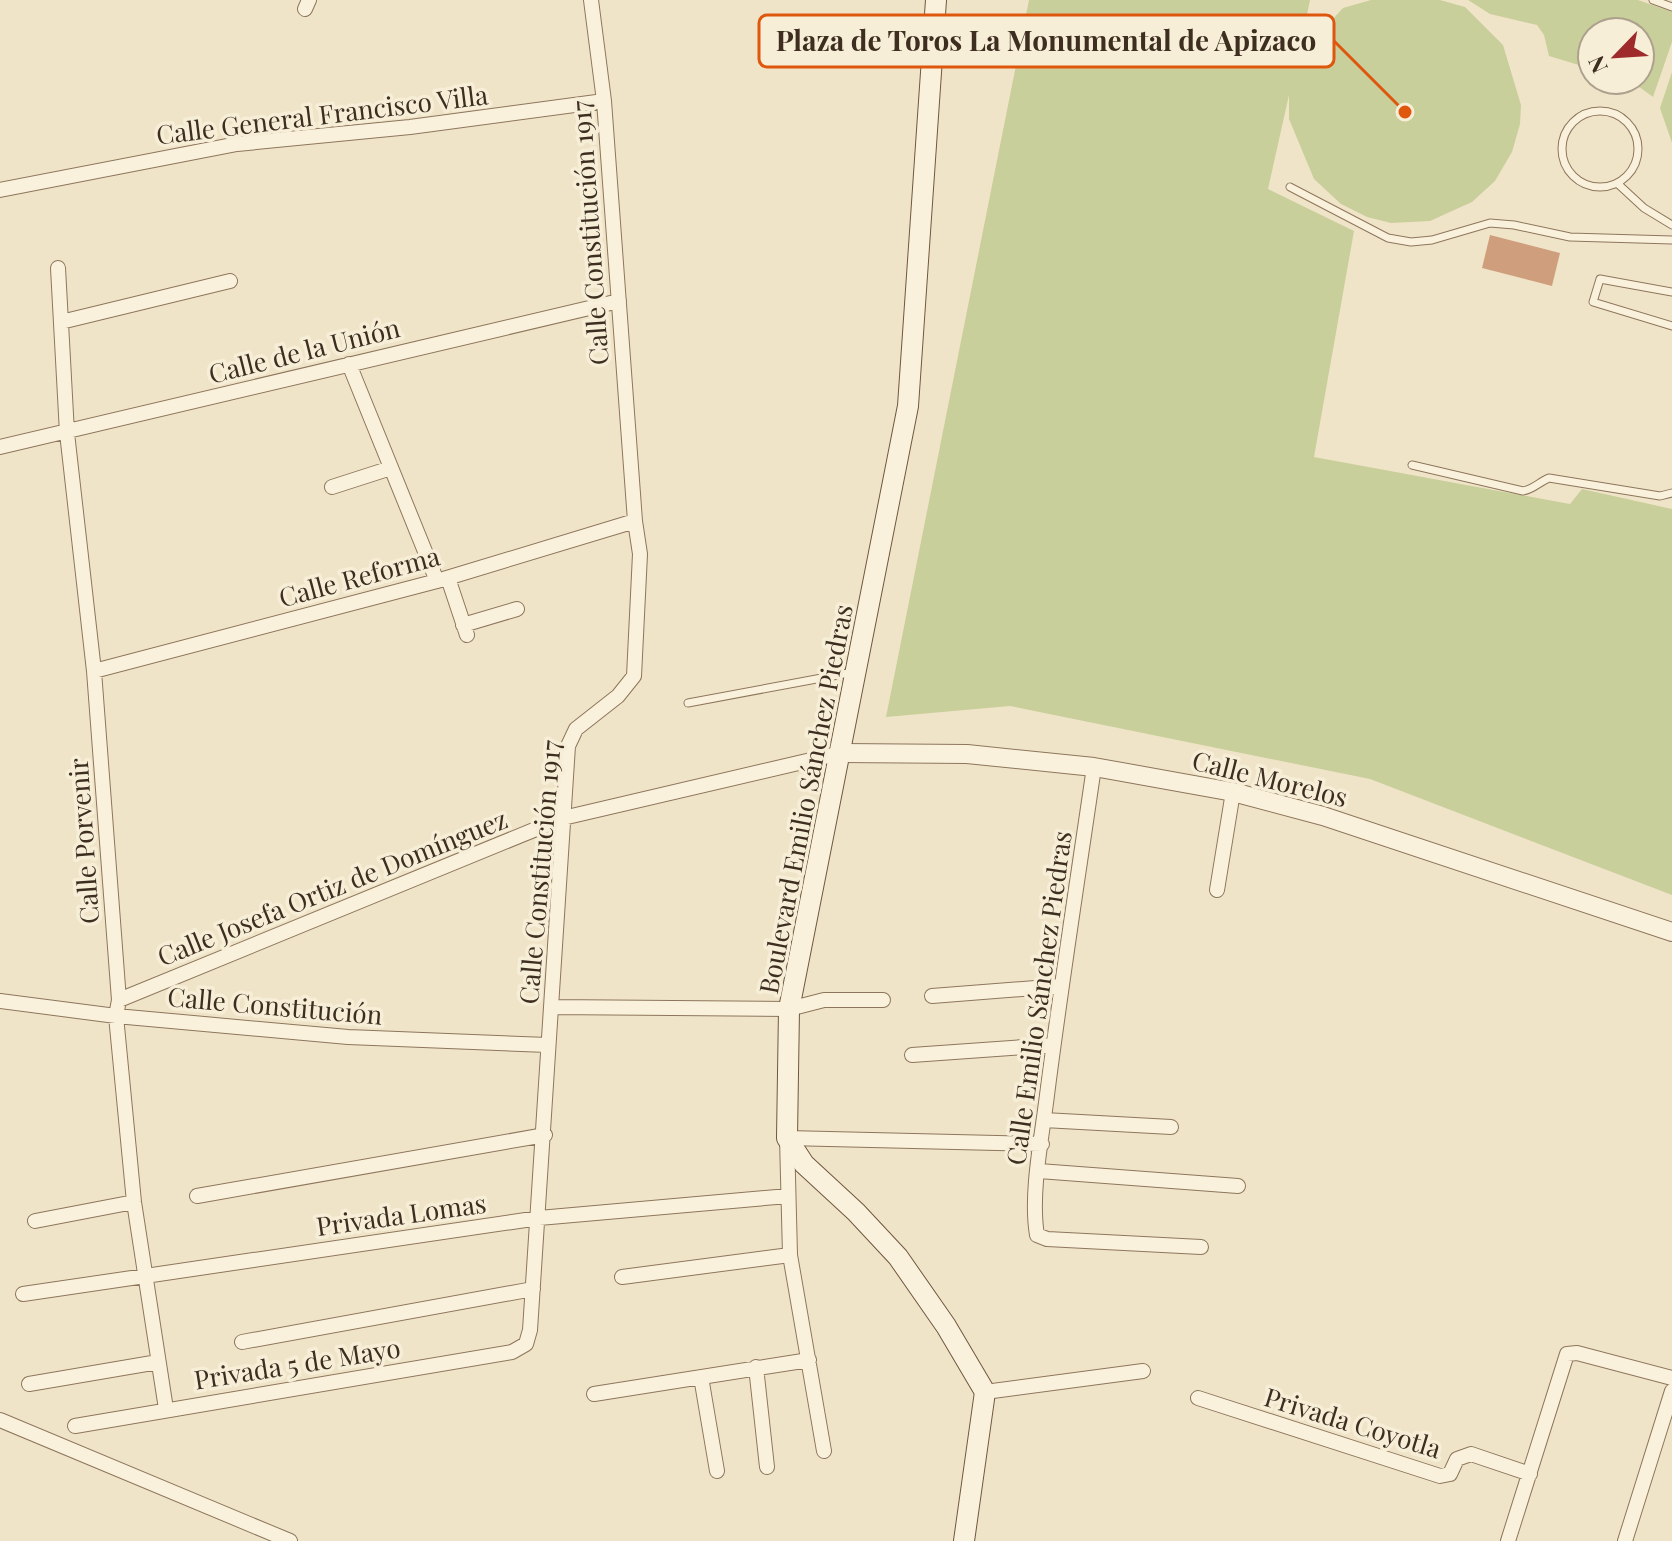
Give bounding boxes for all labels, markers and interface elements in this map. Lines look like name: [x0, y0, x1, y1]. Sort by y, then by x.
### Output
callout: Plaza de Toros La Monumental de Apizaco: [759, 15, 1334, 67]
north arrow: [1576, 16, 1656, 96]
text: Plaza de Toros La Monumental de Apizaco: [776, 21, 1316, 58]
text: N: [1580, 51, 1614, 78]
street label: Calle General Francisco Villa: [154, 76, 490, 152]
street label: Calle Constitución 1917: [562, 99, 616, 366]
street label: Calle de la Unión: [205, 309, 404, 391]
street label: Calle Reforma: [275, 538, 443, 614]
street label: Boulevard Emilio Sánchez Piedras: [750, 601, 860, 997]
street label: Calle Constitución 1917: [510, 738, 568, 1006]
street label: Calle Morelos: [1189, 742, 1351, 814]
street label: Calle Porvenir: [60, 756, 106, 925]
street label: Calle Josefa Ortiz de Domínguez: [152, 801, 512, 973]
street label: Calle Emilio Sánchez Piedras: [997, 829, 1079, 1167]
street label: Calle Constitución: [166, 978, 384, 1032]
street label: Privada Lomas: [314, 1185, 488, 1243]
street label: Privada 5 de Mayo: [191, 1329, 403, 1397]
street label: Privada Coyotla: [1261, 1379, 1446, 1465]

